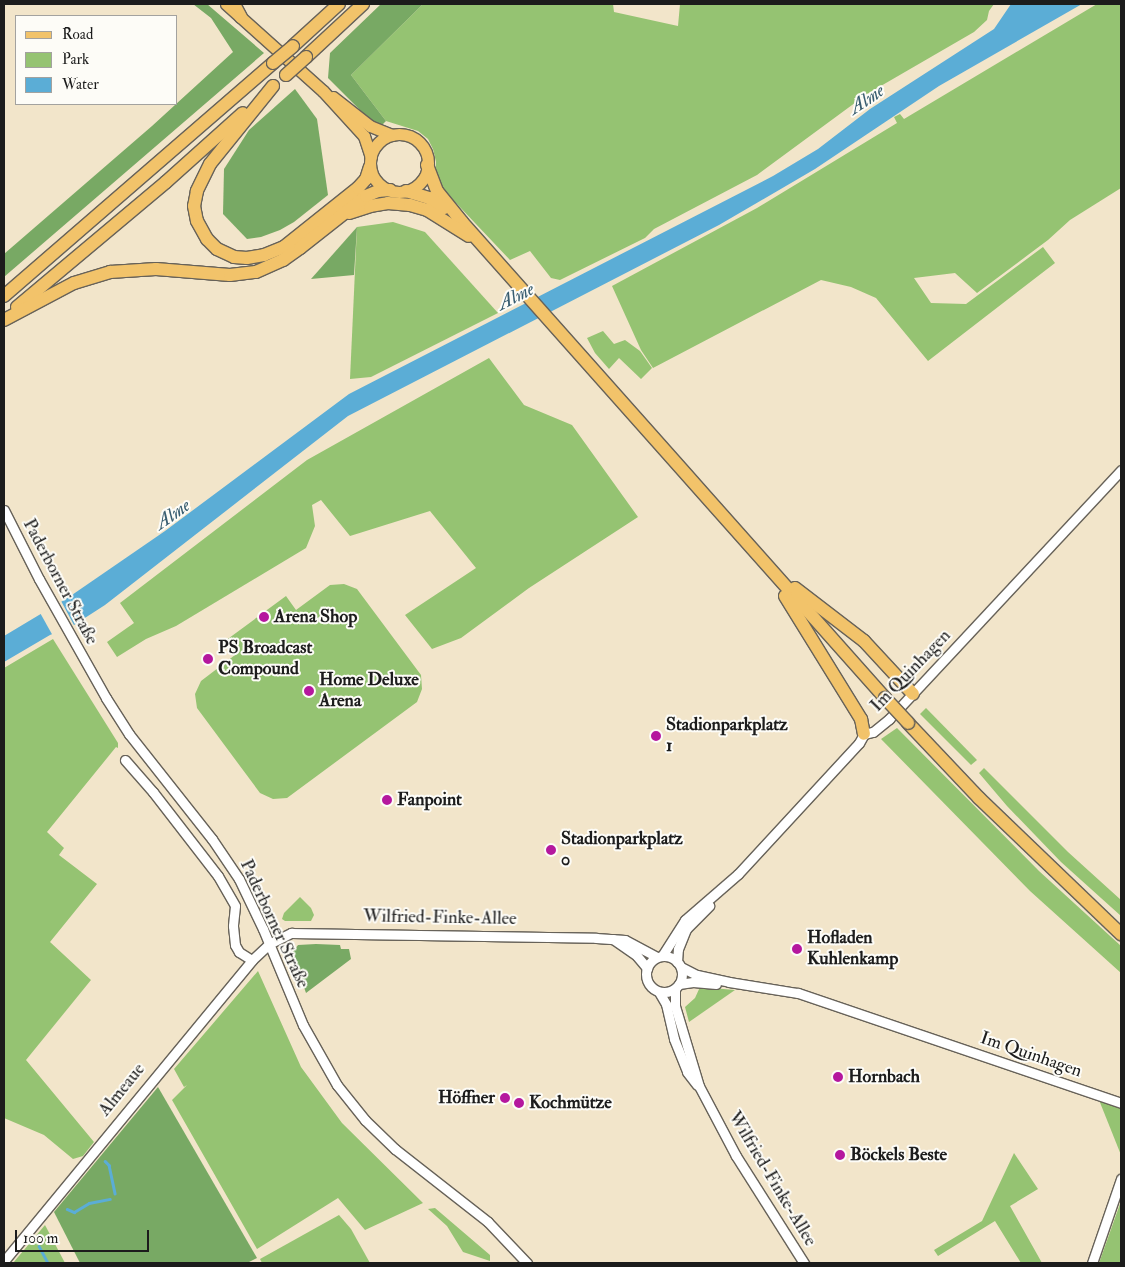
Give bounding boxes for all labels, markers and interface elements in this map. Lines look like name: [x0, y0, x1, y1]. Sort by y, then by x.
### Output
legend: [15, 15, 178, 105]
text: Road: [62, 25, 93, 44]
text: Park: [62, 50, 89, 69]
text: Water: [62, 75, 99, 94]
water label: Alme: [845, 80, 889, 120]
water label: Alme: [494, 278, 538, 316]
water label: Alme: [151, 495, 195, 535]
street label: Paderborner Straße: [18, 515, 102, 649]
place label: Arena Shop: [274, 606, 357, 628]
marker: Arena Shop: [258, 611, 270, 623]
street label: Im Quinhagen: [866, 625, 956, 717]
place label: PS Broadcast Compound: [218, 638, 312, 681]
marker: PS Broadcast Compound: [202, 653, 214, 665]
place label: Home Deluxe Arena: [319, 670, 419, 712]
marker: Home Deluxe Arena: [303, 685, 315, 697]
place label: Stadionparkplatz 1: [666, 715, 788, 758]
marker: Stadionparkplatz 1: [650, 730, 662, 742]
place label: Fanpoint: [397, 789, 462, 811]
marker: Fanpoint: [381, 794, 393, 806]
place label: Stadionparkplatz 0: [561, 829, 683, 872]
marker: Stadionparkplatz 0: [545, 844, 557, 856]
street label: Paderborner Straße: [235, 856, 313, 992]
street label: Wilfried-Finke-Allee: [363, 906, 517, 930]
place label: Hofladen Kuhlenkamp: [807, 928, 898, 971]
marker: Hofladen Kuhlenkamp: [791, 943, 803, 955]
street label: Im Quinhagen: [977, 1028, 1085, 1082]
street label: Almeaue: [94, 1059, 150, 1121]
place label: Hornbach: [848, 1066, 920, 1088]
marker: Hornbach: [832, 1071, 844, 1083]
place label: Höffner: [438, 1087, 495, 1109]
marker: Höffner: [499, 1092, 511, 1104]
place label: Kochmütze: [529, 1092, 612, 1114]
marker: Kochmütze: [513, 1097, 525, 1109]
street label: Wilfried-Finke-Allee: [723, 1108, 821, 1250]
place label: Böckels Beste: [850, 1144, 947, 1166]
marker: Böckels Beste: [834, 1149, 846, 1161]
scale bar: [18, 1220, 151, 1252]
text: 100 m: [23, 1229, 58, 1248]

